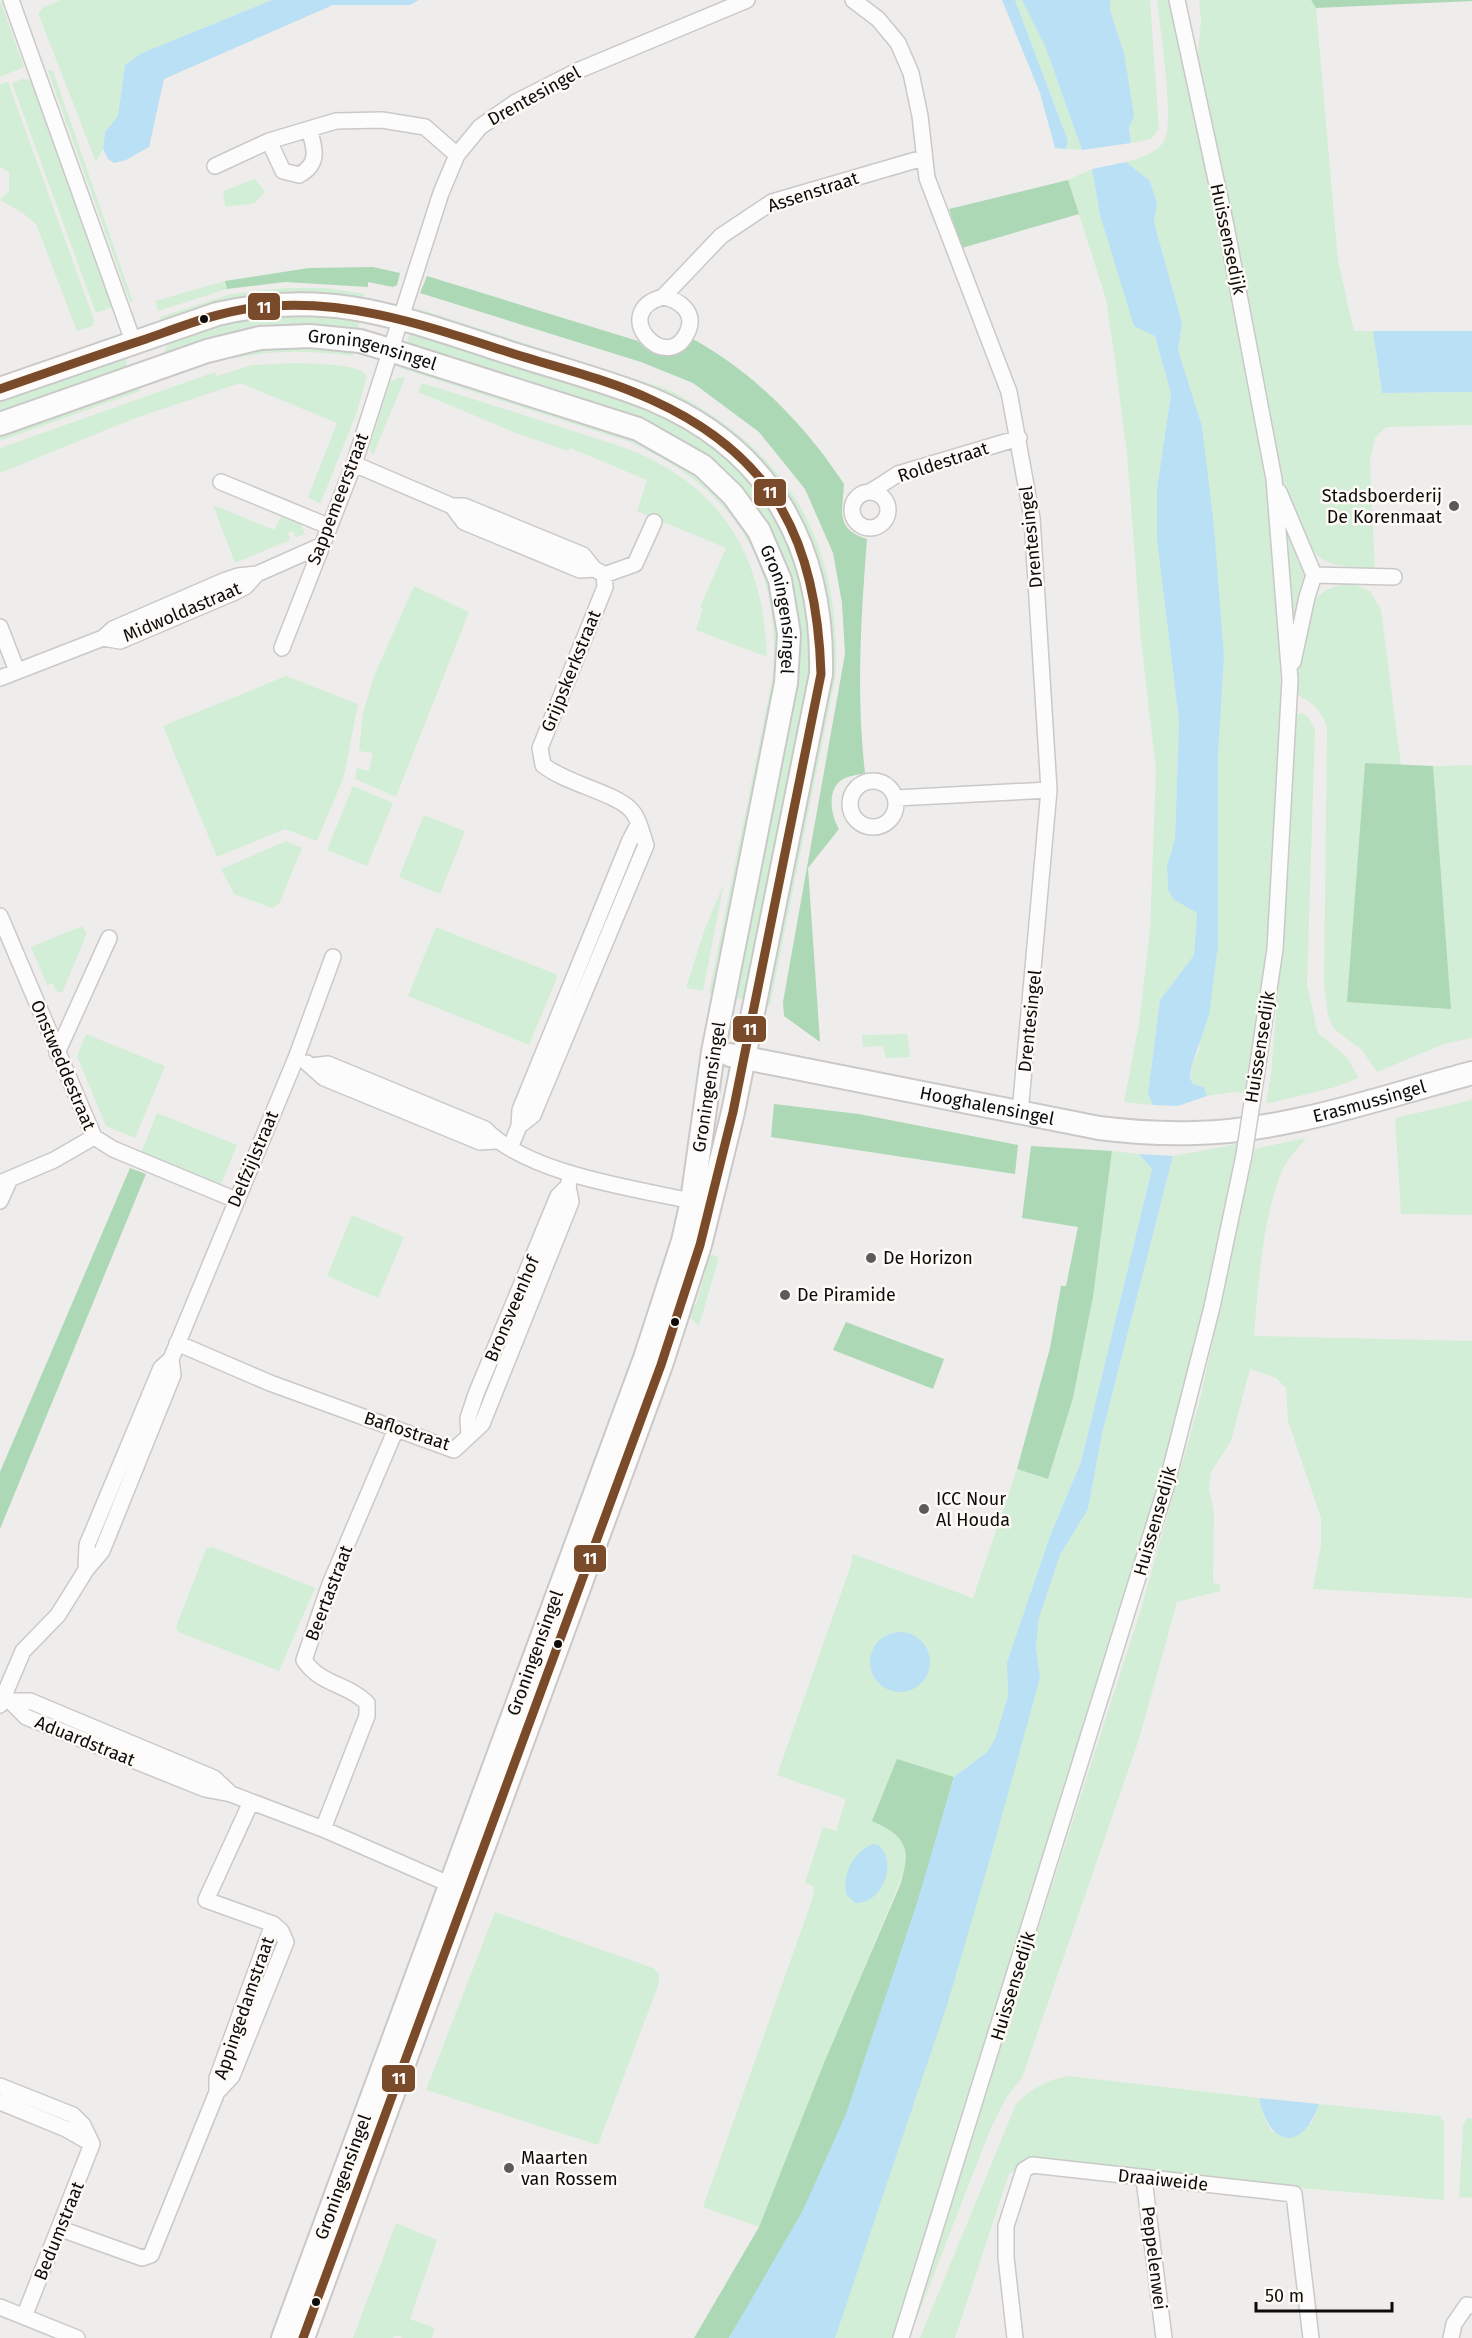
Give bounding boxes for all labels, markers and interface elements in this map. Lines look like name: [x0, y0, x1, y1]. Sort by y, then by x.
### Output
street label: Drentesingel: [484, 62, 584, 130]
street label: Assenstraat: [765, 167, 862, 217]
street label: Huissensedijk: [1205, 181, 1251, 297]
line badge: 11: [247, 292, 281, 321]
text: 11: [257, 298, 271, 317]
unlabelled marker: [198, 313, 210, 325]
street label: Groningensingel: [307, 325, 439, 375]
street label: Sappemeerstraat: [303, 429, 373, 568]
street label: Roldestraat: [895, 437, 992, 487]
line badge: 11: [753, 478, 787, 507]
text: 11: [763, 483, 777, 502]
street label: Drentesingel: [1015, 485, 1047, 589]
place label: Stadsboerderij De Korenmaat: [1322, 485, 1443, 528]
marker: Stadsboerderij De Korenmaat: [1447, 499, 1461, 513]
street label: Groningensingel: [755, 541, 800, 675]
street label: Midwoldastraat: [120, 577, 245, 647]
street label: Grijpskerkstraat: [537, 606, 606, 735]
street label: Drentesingel: [1014, 969, 1046, 1073]
street label: Huissensedijk: [1240, 989, 1280, 1105]
street label: Onstweddestraat: [26, 997, 101, 1134]
line badge: 11: [732, 1015, 767, 1043]
street label: Groningensingel: [688, 1020, 730, 1154]
text: 11: [743, 1020, 757, 1039]
street label: Erasmussingel: [1311, 1075, 1428, 1127]
street label: Hooghalensingel: [918, 1082, 1056, 1130]
street label: Delfzijlstraat: [223, 1107, 283, 1211]
place label: De Horizon: [883, 1247, 973, 1269]
street label: Bronsveenhof: [480, 1251, 545, 1365]
marker: De Horizon: [864, 1251, 878, 1265]
place label: De Piramide: [797, 1284, 896, 1306]
marker: De Piramide: [778, 1288, 792, 1302]
unlabelled marker: [669, 1316, 681, 1328]
street label: Baflostraat: [361, 1407, 453, 1455]
street label: Huissensedijk: [1129, 1463, 1181, 1578]
place label: ICC Nour Al Houda: [936, 1488, 1010, 1531]
marker: ICC Nour Al Houda: [917, 1502, 931, 1516]
street label: Beertastraat: [301, 1542, 357, 1644]
line badge: 11: [573, 1544, 607, 1573]
text: 11: [583, 1549, 597, 1568]
street label: Groningensingel: [502, 1587, 568, 1719]
unlabelled marker: [552, 1638, 564, 1650]
street label: Aduardstraat: [32, 1711, 139, 1771]
street label: Huissensedijk: [986, 1928, 1040, 2043]
street label: Appingedamstraat: [209, 1933, 279, 2082]
line badge: 11: [381, 2064, 416, 2093]
text: 11: [392, 2069, 406, 2088]
street label: Groningensingel: [310, 2111, 376, 2243]
place label: Maarten van Rossem: [521, 2147, 618, 2190]
marker: Maarten van Rossem: [502, 2161, 516, 2175]
street label: Draaiweide: [1117, 2164, 1209, 2196]
street label: Bedumstraat: [29, 2178, 89, 2284]
street label: Peppelenwei: [1137, 2205, 1171, 2311]
scale bar: [1256, 2275, 1392, 2313]
text: 50 m: [1265, 2285, 1304, 2307]
unlabelled marker: [310, 2296, 322, 2308]

